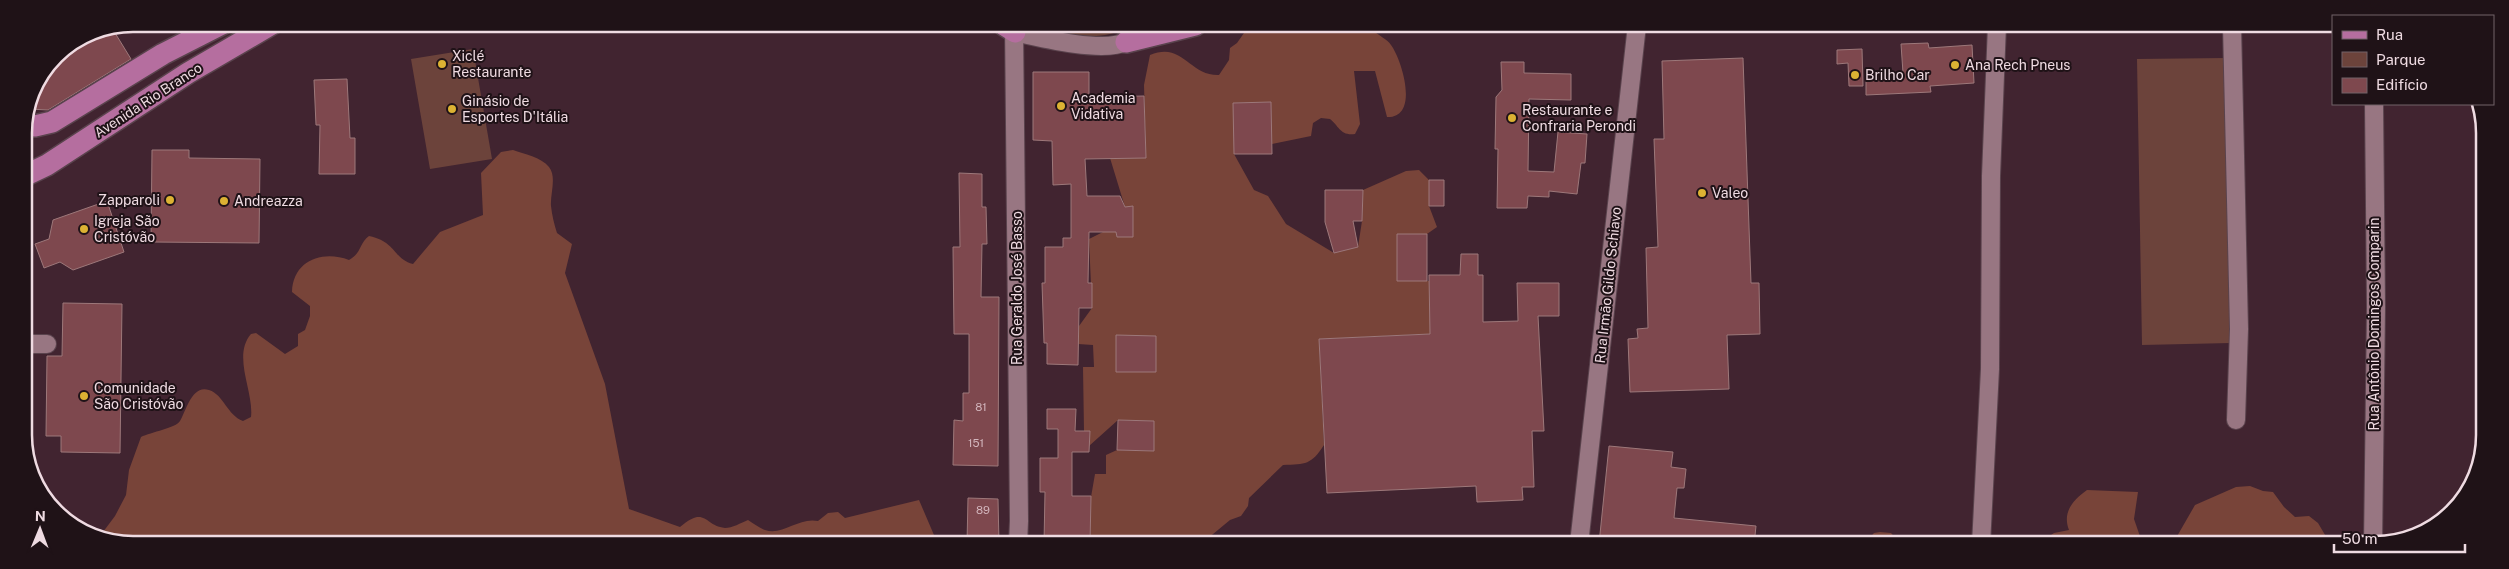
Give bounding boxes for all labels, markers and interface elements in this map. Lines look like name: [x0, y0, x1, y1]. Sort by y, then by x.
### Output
legend: [2332, 15, 2494, 105]
text: Rua: [2376, 26, 2403, 43]
place label: Xiclé Restaurante: [452, 48, 531, 80]
text: Parque: [2376, 51, 2426, 68]
place label: Ana Rech Pneus: [1965, 57, 2070, 73]
marker: Xiclé Restaurante: [436, 58, 448, 70]
street label: Avenida Rio Branco: [91, 59, 205, 141]
marker: Ana Rech Pneus: [1949, 59, 1961, 71]
place label: Brilho Car: [1865, 67, 1930, 83]
marker: Brilho Car: [1849, 69, 1861, 81]
text: Edifício: [2376, 76, 2428, 93]
place label: Academia Vidativa: [1071, 90, 1136, 122]
place label: Ginásio de Esportes D'Itália: [462, 93, 568, 125]
marker: Academia Vidativa: [1055, 100, 1067, 112]
place label: Restaurante e Confraria Perondi: [1522, 102, 1636, 134]
marker: Ginásio de Esportes D'Itália: [446, 103, 458, 115]
marker: Restaurante e Confraria Perondi: [1506, 112, 1518, 124]
place label: Valeo: [1712, 185, 1748, 201]
marker: Valeo: [1696, 187, 1708, 199]
place label: Zapparoli: [98, 192, 160, 208]
place label: Andreazza: [234, 193, 303, 209]
marker: Zapparoli: [164, 194, 176, 206]
marker: Andreazza: [218, 195, 230, 207]
street label: Rua Irmão Gildo Schiavo: [1592, 206, 1624, 364]
street label: Rua Geraldo José Basso: [1009, 211, 1025, 365]
place label: Igreja São Cristóvão: [94, 213, 160, 245]
street label: Rua Antônio Domingos Comparin: [2366, 217, 2382, 431]
marker: Igreja São Cristóvão: [78, 223, 90, 235]
place label: Comunidade São Cristóvão: [94, 380, 183, 412]
marker: Comunidade São Cristóvão: [78, 390, 90, 402]
house number: 81: [975, 401, 987, 413]
house number: 151: [968, 437, 984, 449]
north arrow: [15, 504, 65, 554]
house number: 89: [976, 504, 990, 516]
text: N: [35, 508, 46, 524]
scale bar: [2334, 522, 2465, 554]
text: 50 m: [2342, 530, 2377, 547]

